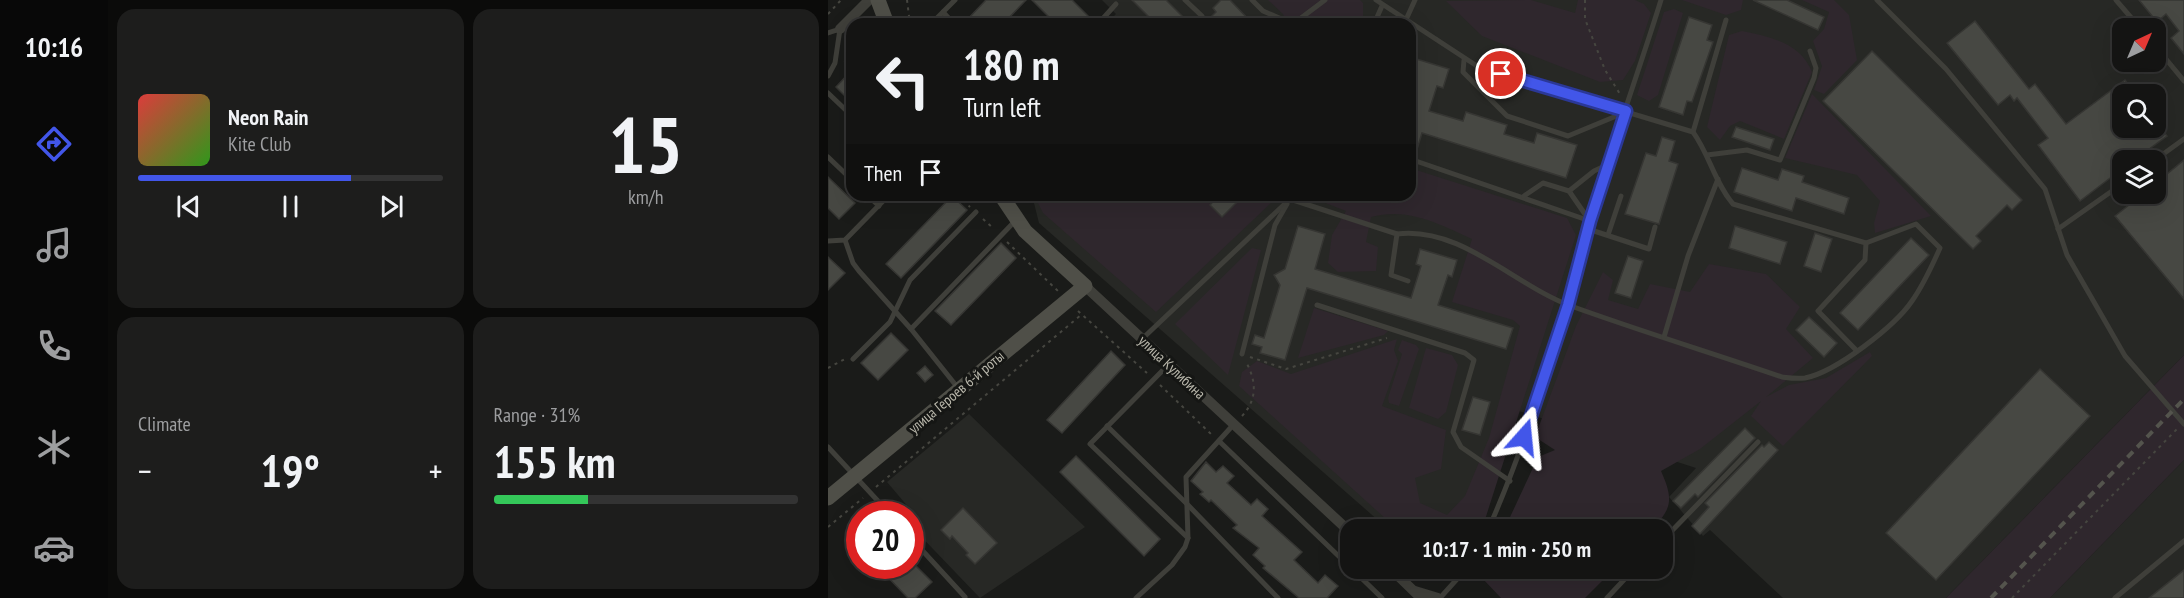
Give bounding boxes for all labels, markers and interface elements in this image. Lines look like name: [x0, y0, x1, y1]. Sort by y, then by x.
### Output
north arrow: [2112, 18, 2166, 72]
map controls: [2112, 18, 2166, 204]
text: 10:16: [25, 30, 83, 64]
text: 180 m: [963, 37, 1060, 92]
icon: left: [864, 42, 942, 120]
pin: [1475, 48, 1526, 99]
icon: arrive: [1484, 57, 1517, 90]
button: search: [2112, 84, 2166, 138]
text: Turn left: [963, 90, 1041, 124]
text: 15: [608, 94, 683, 195]
text: Neon Rain: [228, 103, 308, 131]
icon: directions: [33, 123, 75, 165]
text: Kite Club: [228, 131, 291, 157]
button: layers: [2112, 150, 2166, 204]
icon: arrive: [914, 156, 947, 189]
text: Then: [864, 159, 902, 187]
text: km/h: [628, 184, 663, 210]
icon: previous: [172, 190, 205, 223]
icon: pause: [274, 190, 307, 223]
icon: next: [375, 190, 408, 223]
icon: music: [33, 224, 75, 266]
icon: phone: [33, 325, 75, 367]
street label: улица Кулибина: [1134, 331, 1210, 403]
street label: улица Героев 6-й роты: [904, 346, 1008, 438]
text: Range · 31%: [494, 402, 580, 428]
position arrow: [1492, 405, 1556, 469]
text: Climate: [138, 411, 191, 437]
icon: climate: [33, 426, 75, 468]
text: 155 km: [494, 432, 616, 490]
text: 19°: [261, 441, 320, 499]
text: −: [138, 449, 152, 492]
text: +: [429, 449, 443, 492]
speed limit sign: 20: [846, 501, 924, 579]
icon: car: [33, 527, 75, 569]
text: 10:17 · 1 min · 250 m: [1422, 535, 1591, 563]

